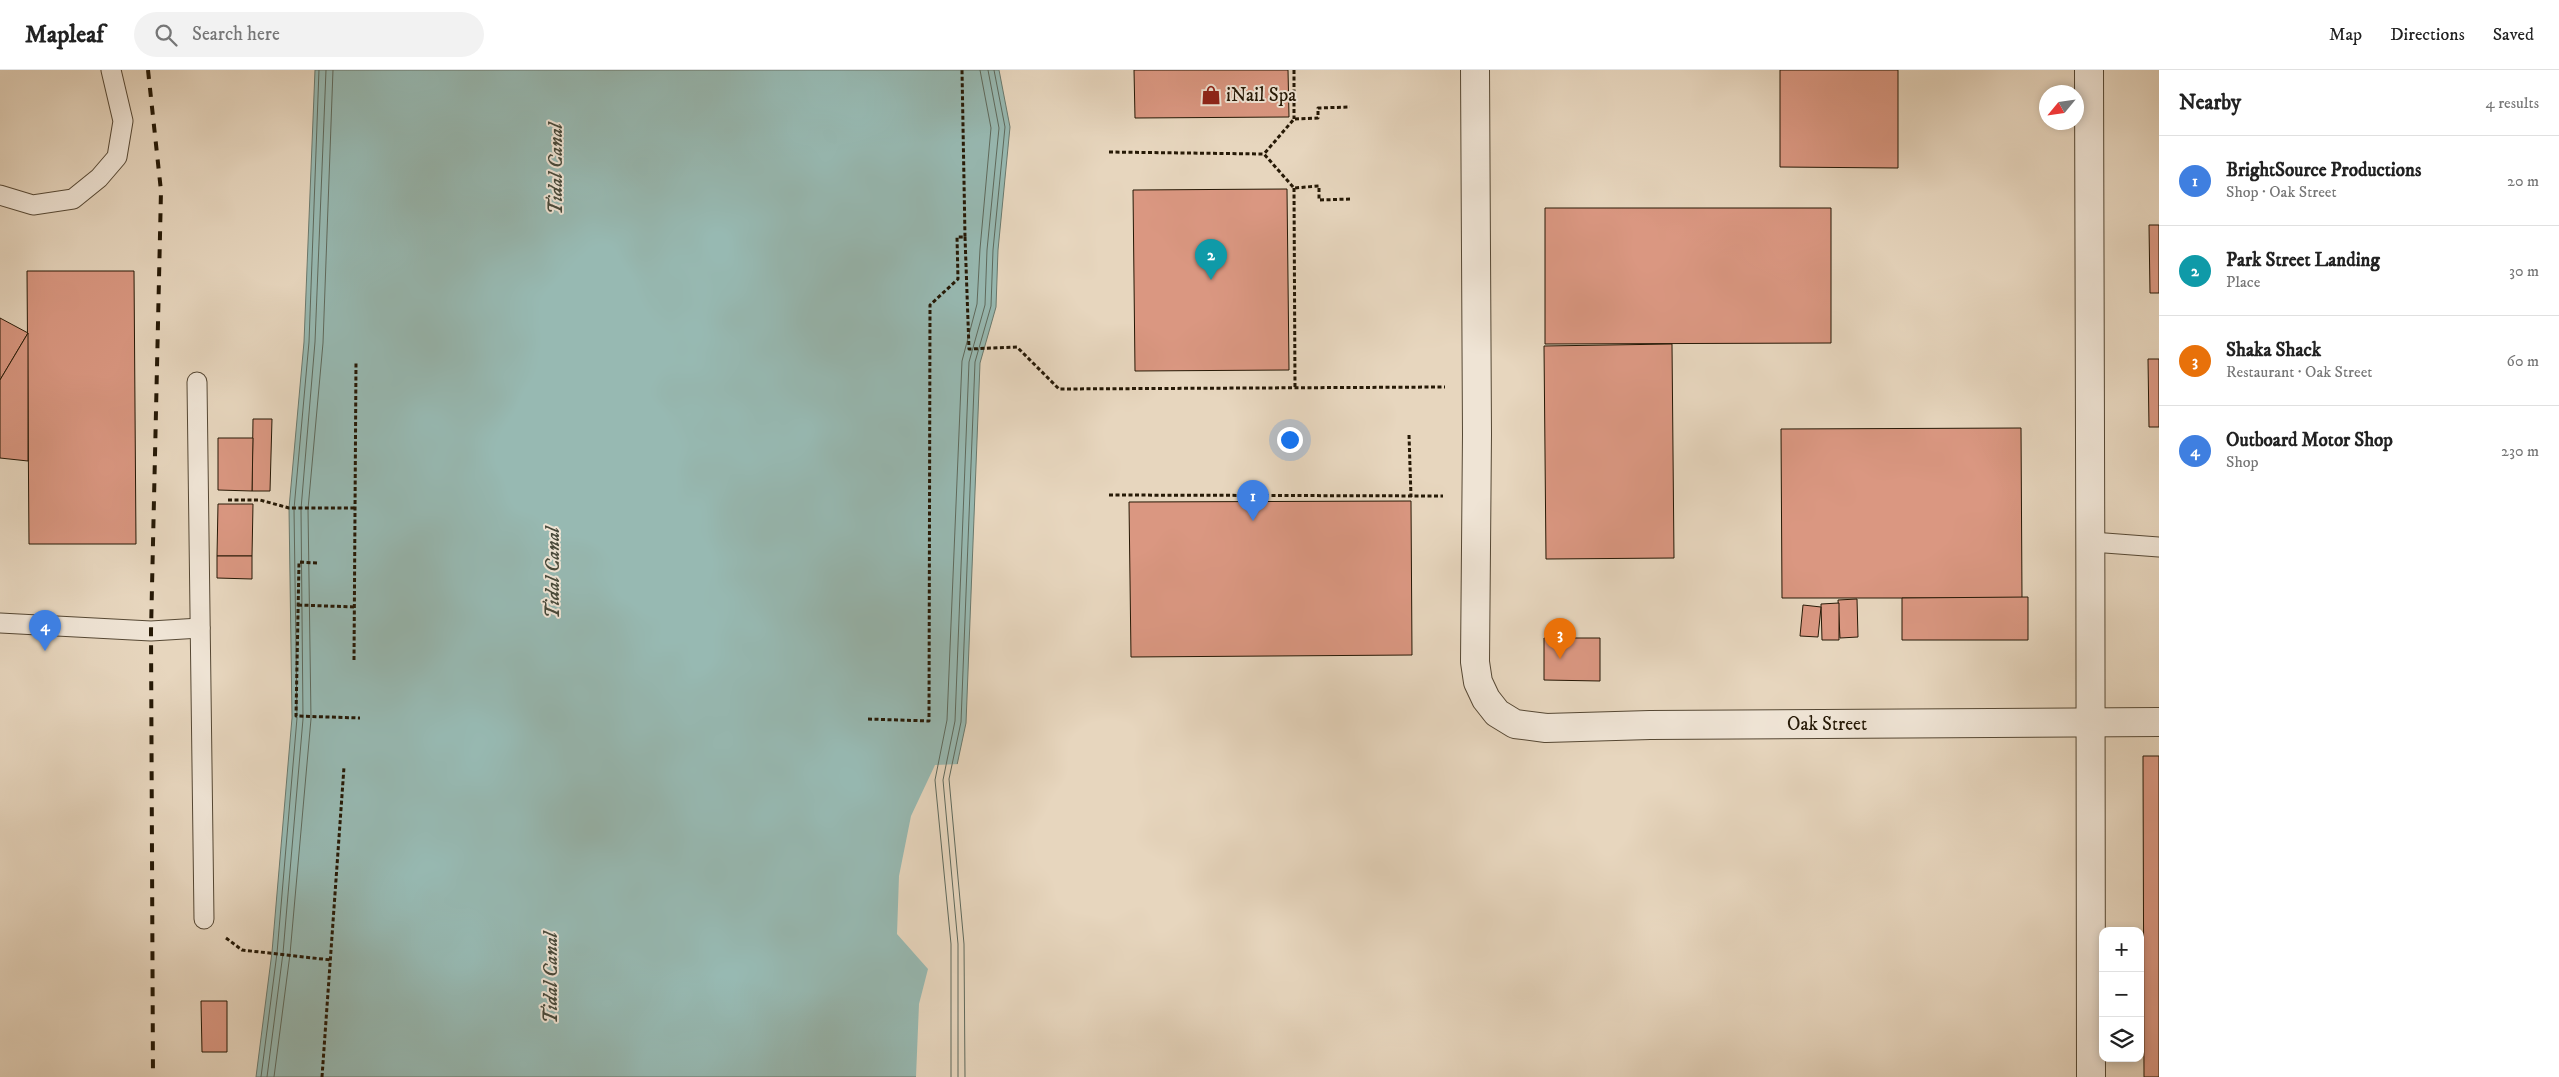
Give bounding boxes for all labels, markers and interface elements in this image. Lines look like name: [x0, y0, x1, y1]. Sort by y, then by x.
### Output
search box: [134, 12, 484, 57]
text: Mapleaf: [25, 20, 104, 50]
icon: search: [152, 21, 180, 49]
text: Search here: [192, 23, 280, 46]
text: Map: [2329, 24, 2362, 46]
text: Directions: [2390, 24, 2465, 46]
text: Saved: [2493, 24, 2534, 46]
shop icon: iNail Spa: [1200, 84, 1222, 106]
place label: iNail Spa: [1226, 84, 1296, 107]
north arrow: [2039, 85, 2084, 130]
text: Nearby: [2179, 90, 2241, 116]
text: 4 results: [2486, 93, 2539, 113]
water label: Tidal Canal: [544, 121, 569, 215]
text: BrightSource Productions: [2226, 159, 2421, 182]
text: 1: [2192, 171, 2198, 191]
text: 20 m: [2507, 171, 2539, 191]
text: Shop · Oak Street: [2226, 182, 2337, 202]
pin: 2: [1195, 239, 1227, 280]
text: Park Street Landing: [2226, 249, 2380, 272]
text: 2: [2191, 261, 2199, 281]
text: 30 m: [2509, 261, 2539, 281]
text: Place: [2226, 272, 2260, 292]
text: Shaka Shack: [2226, 339, 2321, 362]
text: 3: [2192, 351, 2198, 371]
text: 60 m: [2507, 351, 2539, 371]
text: Restaurant · Oak Street: [2226, 362, 2372, 382]
your location: [1277, 427, 1303, 453]
text: Outboard Motor Shop: [2226, 429, 2393, 452]
text: 4: [2190, 441, 2200, 461]
text: 230 m: [2501, 441, 2539, 461]
text: Shop: [2226, 452, 2259, 472]
pin: 1: [1237, 480, 1269, 521]
water label: Tidal Canal: [541, 525, 566, 619]
pin: 4: [29, 610, 61, 651]
pin: 3: [1544, 618, 1576, 659]
street label: Oak Street: [1787, 713, 1867, 736]
map controls: [2099, 927, 2144, 1062]
button: +: [2099, 927, 2144, 972]
water label: Tidal Canal: [539, 930, 564, 1024]
button: −: [2099, 972, 2144, 1017]
button: layers: [2099, 1017, 2144, 1062]

